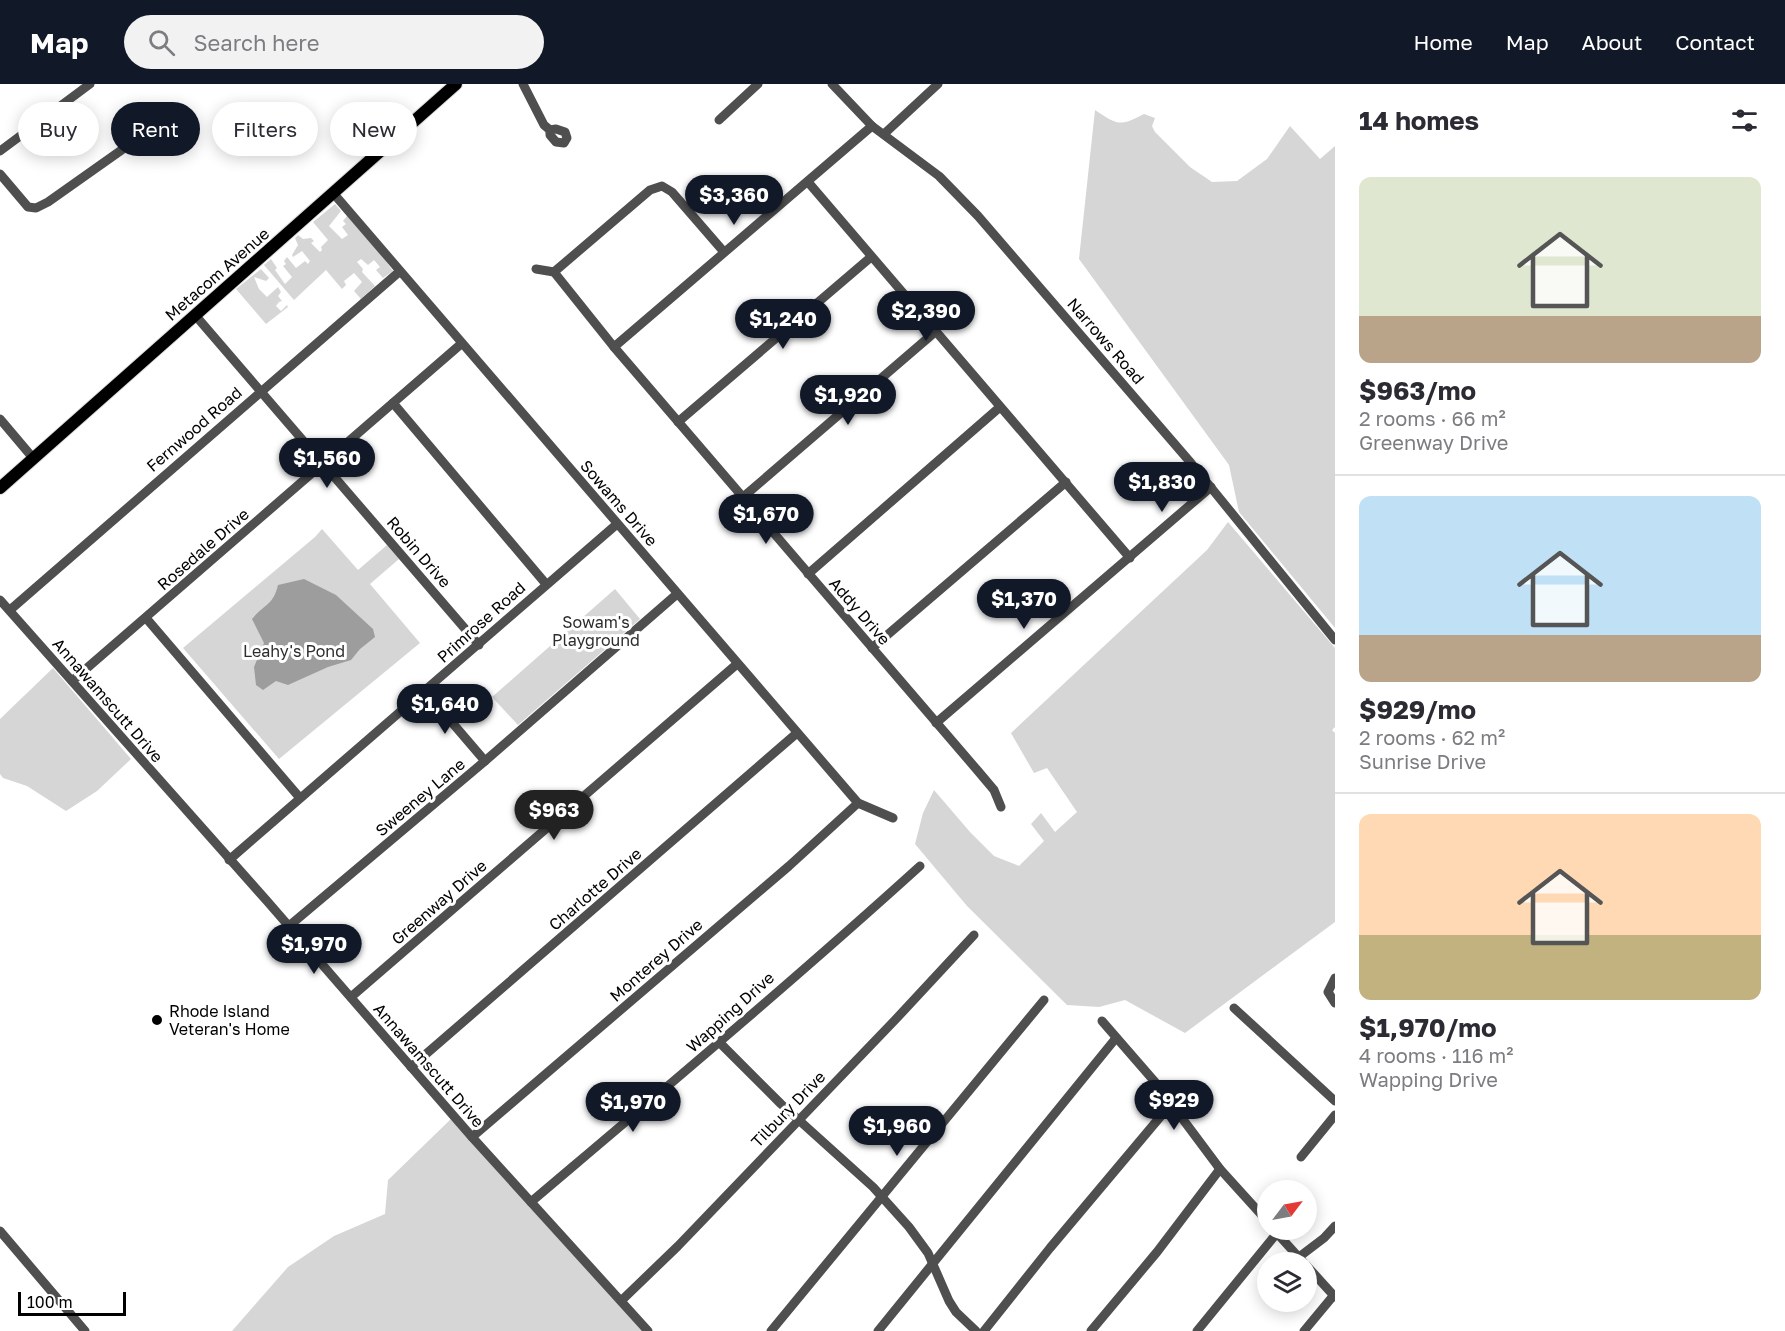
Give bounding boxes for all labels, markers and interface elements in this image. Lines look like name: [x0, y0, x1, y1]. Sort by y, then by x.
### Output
search box: [124, 15, 544, 69]
text: Map: [30, 26, 88, 59]
icon: search: [145, 26, 178, 59]
text: Search here: [193, 29, 319, 56]
text: Home: [1413, 29, 1473, 55]
text: Map: [1506, 29, 1549, 55]
text: About: [1582, 29, 1642, 55]
text: Contact: [1675, 29, 1755, 55]
chip: Buy: [18, 102, 99, 156]
chip: Rent: [111, 102, 200, 156]
chip: Filters: [212, 102, 318, 156]
chip: New: [330, 102, 417, 156]
icon: filters: [1728, 104, 1761, 137]
text: 14 homes: [1359, 105, 1479, 136]
pin: $3,360: [685, 175, 783, 226]
text: $3,360: [699, 182, 769, 206]
icon: home: [1506, 216, 1614, 324]
street label: Metacom Avenue: [161, 223, 273, 325]
pin: $2,390: [877, 291, 975, 342]
street label: Narrows Road: [1063, 294, 1149, 388]
text: $2,390: [891, 298, 961, 322]
pin: $1,240: [734, 299, 832, 350]
text: $1,240: [749, 306, 817, 330]
pin: $1,920: [799, 375, 897, 426]
text: $963/mo: [1359, 375, 1476, 406]
street label: Fernwood Road: [142, 382, 246, 476]
text: $1,920: [814, 382, 882, 406]
text: 2 rooms · 66 m²: [1359, 406, 1506, 430]
text: Greenway Drive: [1359, 430, 1508, 454]
pin: $1,560: [278, 438, 376, 489]
text: $1,560: [293, 445, 361, 469]
street label: Sowams Drive: [576, 456, 662, 550]
pin: $1,830: [1113, 462, 1211, 513]
text: $1,830: [1128, 469, 1196, 493]
pin: $1,670: [717, 494, 815, 545]
text: $1,670: [733, 501, 799, 525]
street label: Rosedale Drive: [153, 504, 253, 594]
street label: Robin Drive: [383, 512, 455, 592]
icon: home: [1506, 535, 1614, 643]
street label: Addy Drive: [825, 573, 895, 649]
street label: Primrose Road: [433, 577, 529, 667]
pin: $1,370: [975, 579, 1073, 630]
text: $1,370: [991, 586, 1057, 610]
park label: Sowam's Playground: [552, 612, 640, 650]
street label: Annawamscutt Drive: [49, 634, 167, 766]
park label: Leahy's Pond: [243, 641, 345, 661]
pin: $1,640: [396, 684, 494, 735]
text: $1,640: [411, 691, 479, 715]
text: $929/mo: [1359, 694, 1476, 725]
text: 2 rooms · 62 m²: [1359, 725, 1505, 749]
text: Sunrise Drive: [1359, 749, 1486, 773]
street label: Sweeney Lane: [371, 754, 469, 840]
pin: $963: [518, 790, 590, 841]
text: $963: [529, 797, 580, 821]
street label: Charlotte Drive: [545, 843, 645, 935]
icon: home: [1506, 853, 1614, 961]
street label: Greenway Drive: [387, 855, 491, 949]
street label: Monterey Drive: [606, 914, 706, 1006]
pin: $1,970: [265, 924, 363, 975]
text: $1,970: [281, 931, 347, 955]
street label: Wapping Drive: [682, 967, 778, 1057]
street label: Annawamscutt Drive: [370, 999, 488, 1131]
place label: Rhode Island Veteran's Home: [169, 1001, 290, 1039]
text: $1,970/mo: [1359, 1012, 1497, 1043]
marker: Rhode Island Veteran's Home: [150, 1013, 164, 1027]
text: 4 rooms · 116 m²: [1359, 1043, 1514, 1067]
street label: Tilbury Drive: [747, 1067, 829, 1151]
text: Wapping Drive: [1359, 1067, 1498, 1091]
pin: $929: [1138, 1080, 1210, 1131]
pin: $1,970: [584, 1082, 682, 1133]
text: $929: [1149, 1087, 1200, 1111]
text: $1,970: [600, 1089, 666, 1113]
pin: $1,960: [848, 1106, 946, 1157]
text: $1,960: [863, 1113, 931, 1137]
north arrow: [1257, 1180, 1317, 1240]
map controls: [1257, 1180, 1317, 1312]
button: layers: [1257, 1252, 1317, 1312]
scale bar: [18, 1289, 126, 1316]
text: 100 m: [27, 1292, 73, 1312]

